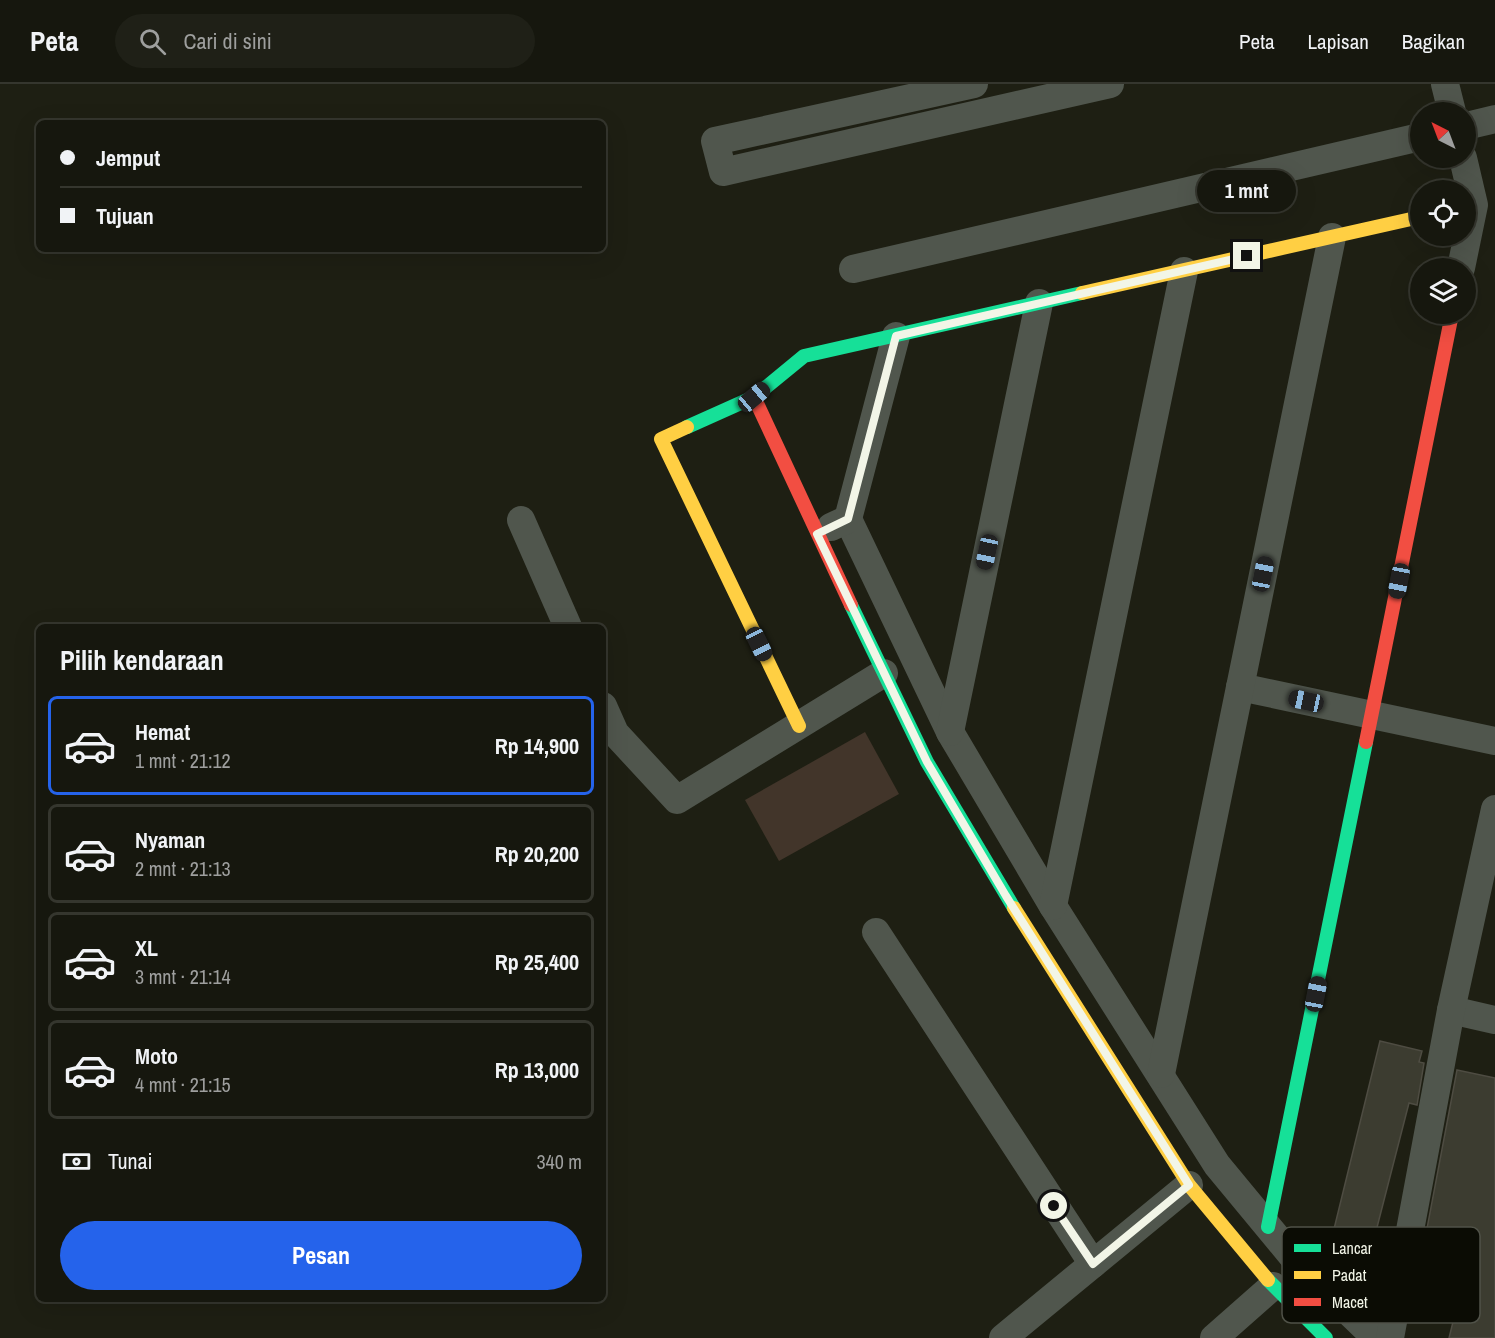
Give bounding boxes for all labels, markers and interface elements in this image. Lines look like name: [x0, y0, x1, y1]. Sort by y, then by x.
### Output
search box: [115, 14, 535, 68]
text: Peta: [30, 22, 79, 60]
icon: search: [136, 25, 169, 58]
text: Cari di sini: [184, 26, 272, 56]
text: Peta: [1239, 27, 1275, 56]
text: Lapisan: [1308, 27, 1369, 56]
text: Bagikan: [1402, 27, 1465, 56]
north arrow: [1410, 102, 1476, 168]
map controls: [1410, 102, 1476, 324]
text: Jemput: [96, 143, 160, 173]
callout: 1 mnt: [1198, 169, 1296, 211]
text: 1 mnt: [1225, 177, 1268, 204]
button: locate: [1410, 180, 1476, 246]
text: Tujuan: [96, 201, 154, 231]
route end: [1233, 242, 1260, 269]
button: layers: [1410, 258, 1476, 324]
car: [734, 379, 774, 415]
car: [974, 533, 1000, 571]
car: [1251, 555, 1275, 593]
car: [1387, 562, 1411, 600]
car: [743, 624, 775, 664]
text: Pilih kendaraan: [60, 642, 224, 678]
car: [1287, 688, 1325, 714]
text: Hemat: [135, 717, 190, 747]
icon: car: [63, 719, 117, 773]
text: Rp 14,900: [495, 731, 579, 761]
text: 1 mnt · 21:12: [135, 747, 231, 774]
text: Nyaman: [135, 825, 205, 855]
icon: car: [63, 827, 117, 881]
text: Rp 20,200: [495, 839, 579, 869]
text: 2 mnt · 21:13: [135, 855, 231, 882]
text: XL: [135, 933, 158, 963]
icon: car: [63, 935, 117, 989]
text: Rp 25,400: [495, 947, 579, 977]
text: 3 mnt · 21:14: [135, 963, 231, 990]
car: [1304, 975, 1328, 1013]
text: Moto: [135, 1041, 178, 1071]
icon: car: [63, 1043, 117, 1097]
text: Rp 13,000: [495, 1055, 579, 1085]
text: 4 mnt · 21:15: [135, 1071, 231, 1098]
icon: cash: [60, 1145, 93, 1178]
text: Tunai: [108, 1146, 153, 1176]
text: 340 m: [536, 1148, 582, 1175]
route start: [1040, 1192, 1067, 1219]
button: Pesan: [60, 1221, 582, 1290]
legend: [1282, 1227, 1480, 1323]
text: Lancar: [1332, 1237, 1373, 1259]
text: Padat: [1332, 1264, 1367, 1286]
text: Macet: [1332, 1291, 1368, 1313]

